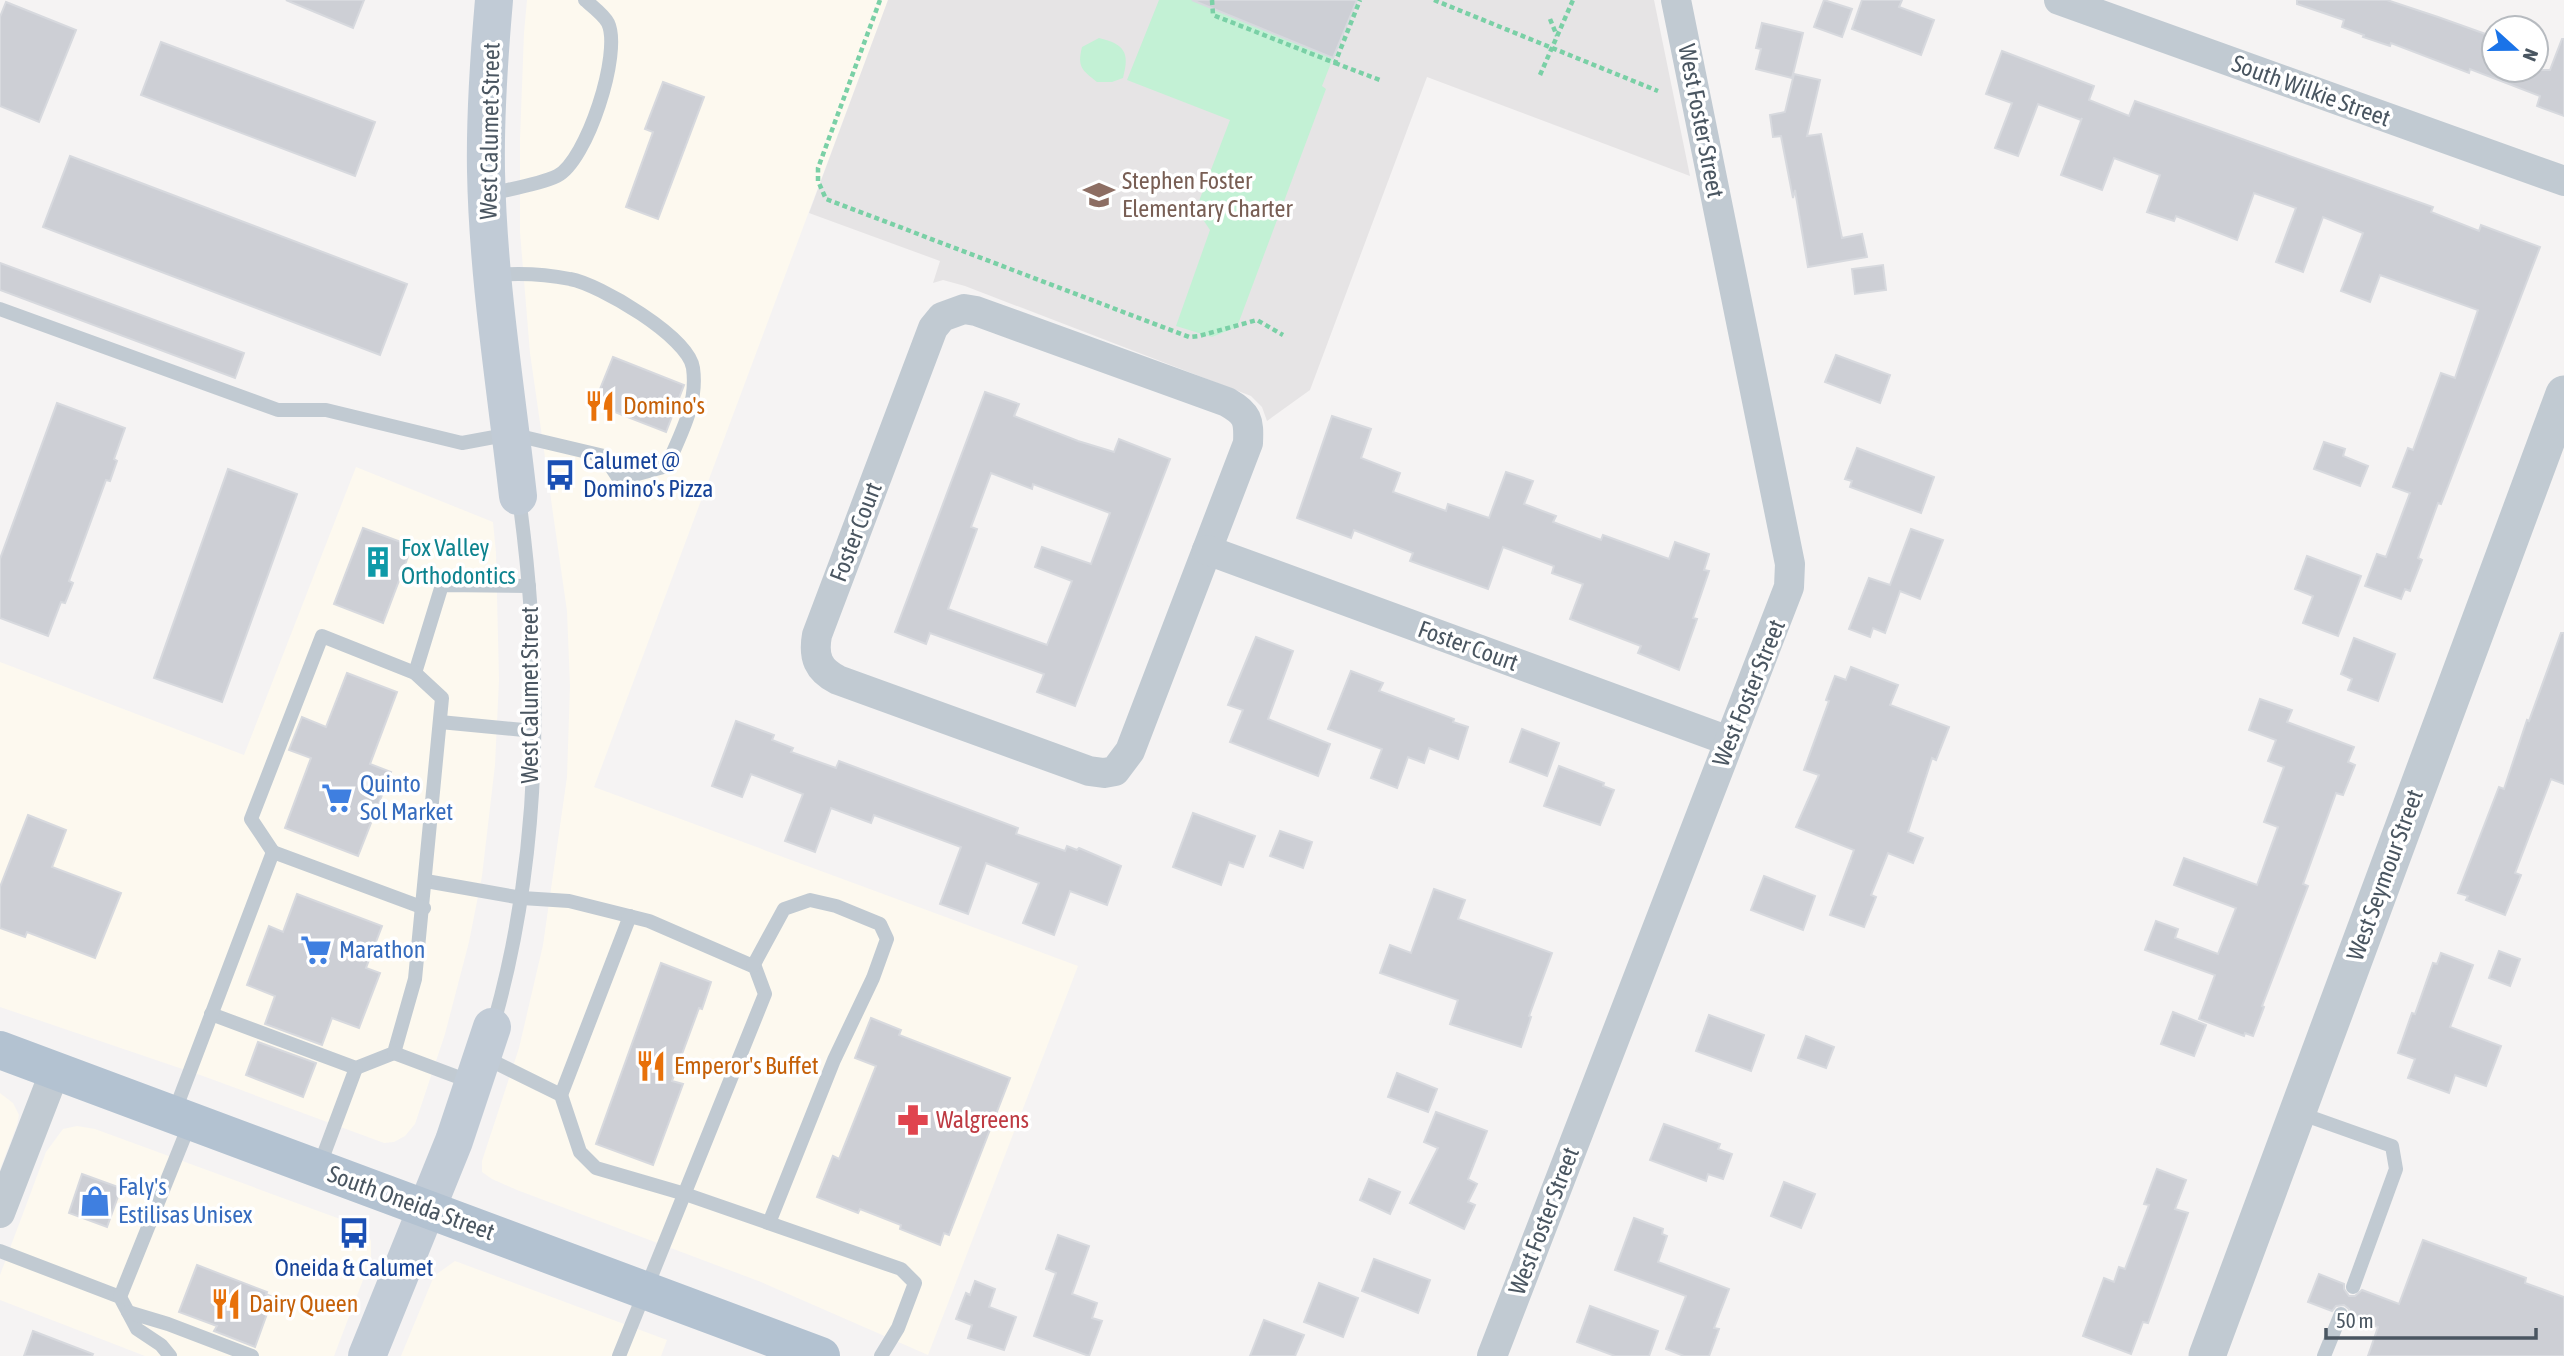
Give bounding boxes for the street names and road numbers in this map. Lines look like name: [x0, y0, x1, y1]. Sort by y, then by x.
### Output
street label: West Calumet Street: [474, 42, 505, 220]
street label: West Foster Street: [1673, 42, 1730, 200]
street label: South Wilkie Street: [2228, 49, 2394, 132]
street label: Foster Court: [824, 478, 887, 585]
street label: West Calumet Street: [516, 606, 543, 784]
street label: Foster Court: [1415, 615, 1522, 676]
street label: West Foster Street: [1707, 615, 1790, 770]
street label: West Seymour Street: [2341, 786, 2428, 964]
street label: West Foster Street: [1503, 1143, 1584, 1298]
street label: South Oneida Street: [324, 1160, 498, 1245]

